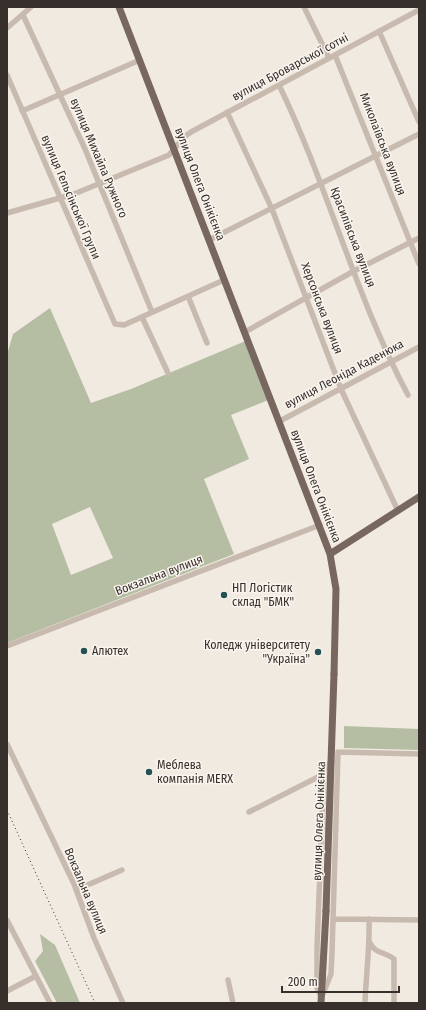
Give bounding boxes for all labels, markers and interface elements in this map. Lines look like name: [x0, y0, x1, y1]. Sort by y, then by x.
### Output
street label: вулиця Броварської сотні: [229, 30, 351, 104]
street label: Миколаївська вулиця: [357, 91, 409, 197]
street label: вулиця Михайла Ружного: [67, 96, 131, 220]
street label: вулиця Олега Онікієнка: [172, 126, 228, 243]
street label: вулиця Гельсінської Групи: [38, 133, 104, 261]
street label: Красилівська вулиця: [327, 185, 379, 289]
street label: Херсонська вулиця: [298, 260, 346, 356]
street label: вулиця Леоніда Каденюка: [282, 337, 406, 411]
street label: вулиця Олега Онікієнка: [288, 428, 344, 545]
street label: Вокзальна вулиця: [113, 552, 205, 598]
place label: НП Логістик склад "БМК": [232, 581, 294, 609]
marker: НП Логістик склад "БМК": [219, 590, 229, 600]
place label: Коледж університету "Україна": [204, 638, 311, 666]
place label: Алютех: [92, 644, 129, 658]
marker: Алютех: [79, 646, 89, 656]
marker: Коледж університету "Україна": [313, 647, 323, 657]
place label: Меблева компанія MERX: [157, 758, 233, 786]
street label: вулиця Олега Онікієнка: [310, 761, 328, 881]
marker: Меблева компанія MERX: [144, 767, 154, 777]
street label: Вокзальна вулиця: [62, 846, 110, 936]
scale bar: [282, 968, 399, 994]
text: 200 m: [288, 975, 318, 989]

